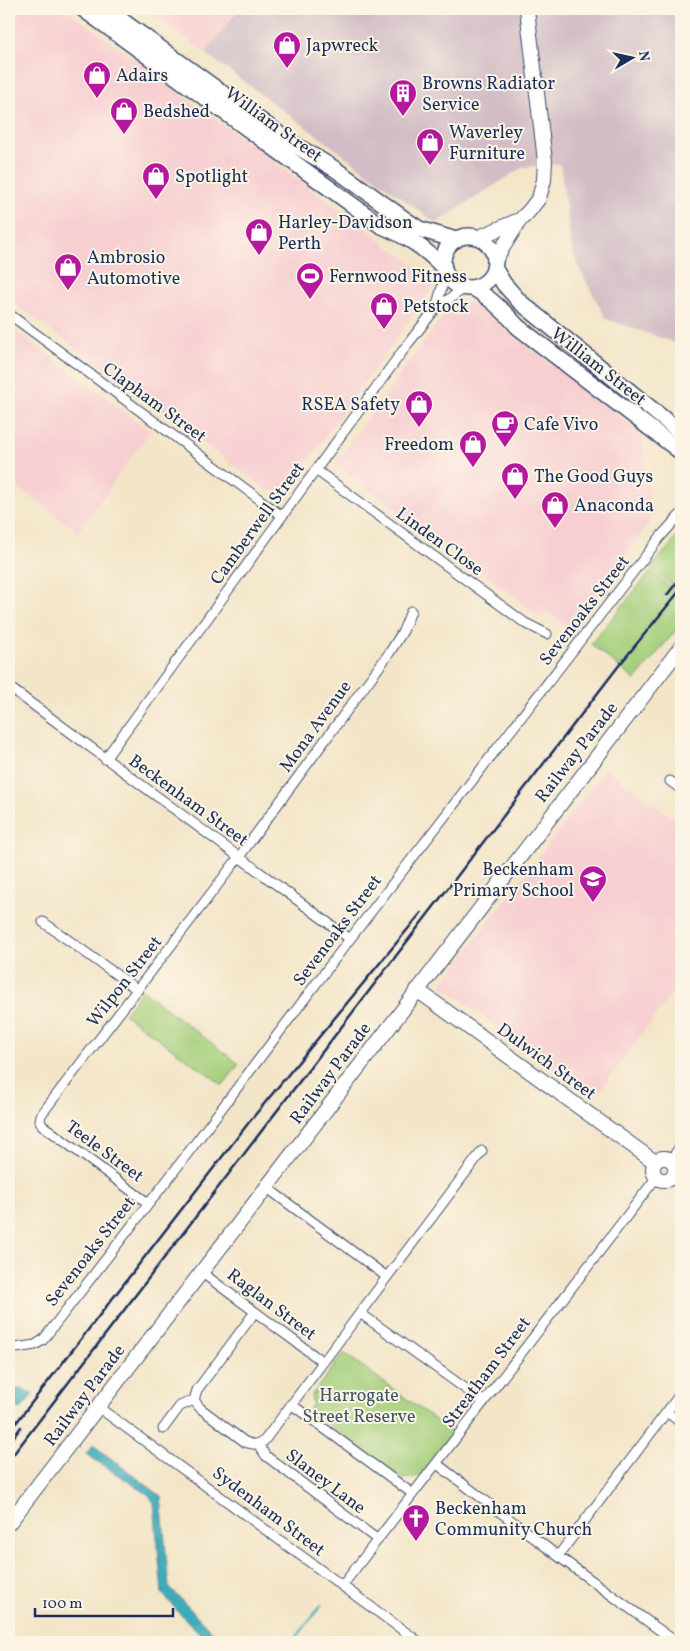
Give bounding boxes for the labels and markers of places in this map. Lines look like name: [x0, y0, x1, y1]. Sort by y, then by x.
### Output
shop icon: Japwreck: [272, 30, 302, 69]
place label: Japwreck: [306, 34, 379, 59]
shop icon: Adairs: [82, 60, 112, 99]
place label: Adairs: [116, 64, 168, 89]
place label: Browns Radiator Service: [422, 72, 555, 118]
building icon: Browns Radiator Service: [388, 78, 418, 117]
shop icon: Bedshed: [109, 96, 139, 135]
place label: Bedshed: [143, 100, 210, 125]
place label: Waverley Furniture: [449, 121, 525, 167]
shop icon: Waverley Furniture: [415, 127, 445, 166]
shop icon: Spotlight: [141, 161, 171, 200]
place label: Spotlight: [175, 165, 248, 190]
place label: Harley-Davidson Perth: [278, 211, 413, 257]
shop icon: Harley-Davidson Perth: [244, 217, 274, 256]
place label: Ambrosio Automotive: [87, 246, 180, 292]
shop icon: Ambrosio Automotive: [53, 252, 83, 291]
sports icon: Fernwood Fitness: [295, 261, 325, 300]
place label: Fernwood Fitness: [329, 265, 467, 290]
shop icon: Petstock: [369, 291, 399, 330]
place label: Petstock: [403, 295, 469, 320]
shop icon: RSEA Safety: [404, 389, 434, 428]
place label: RSEA Safety: [301, 393, 400, 418]
cafe icon: Cafe Vivo: [490, 409, 520, 448]
place label: Cafe Vivo: [524, 413, 598, 438]
shop icon: Freedom: [458, 429, 488, 468]
place label: Freedom: [384, 433, 454, 458]
shop icon: The Good Guys: [500, 461, 530, 500]
place label: The Good Guys: [534, 465, 653, 490]
shop icon: Anaconda: [540, 490, 570, 529]
place label: Anaconda: [574, 494, 654, 519]
place label: Beckenham Primary School: [453, 858, 574, 904]
school or university icon: Beckenham Primary School: [578, 864, 608, 903]
place label: Beckenham Community Church: [435, 1497, 592, 1543]
church icon: Beckenham Community Church: [401, 1503, 431, 1542]

